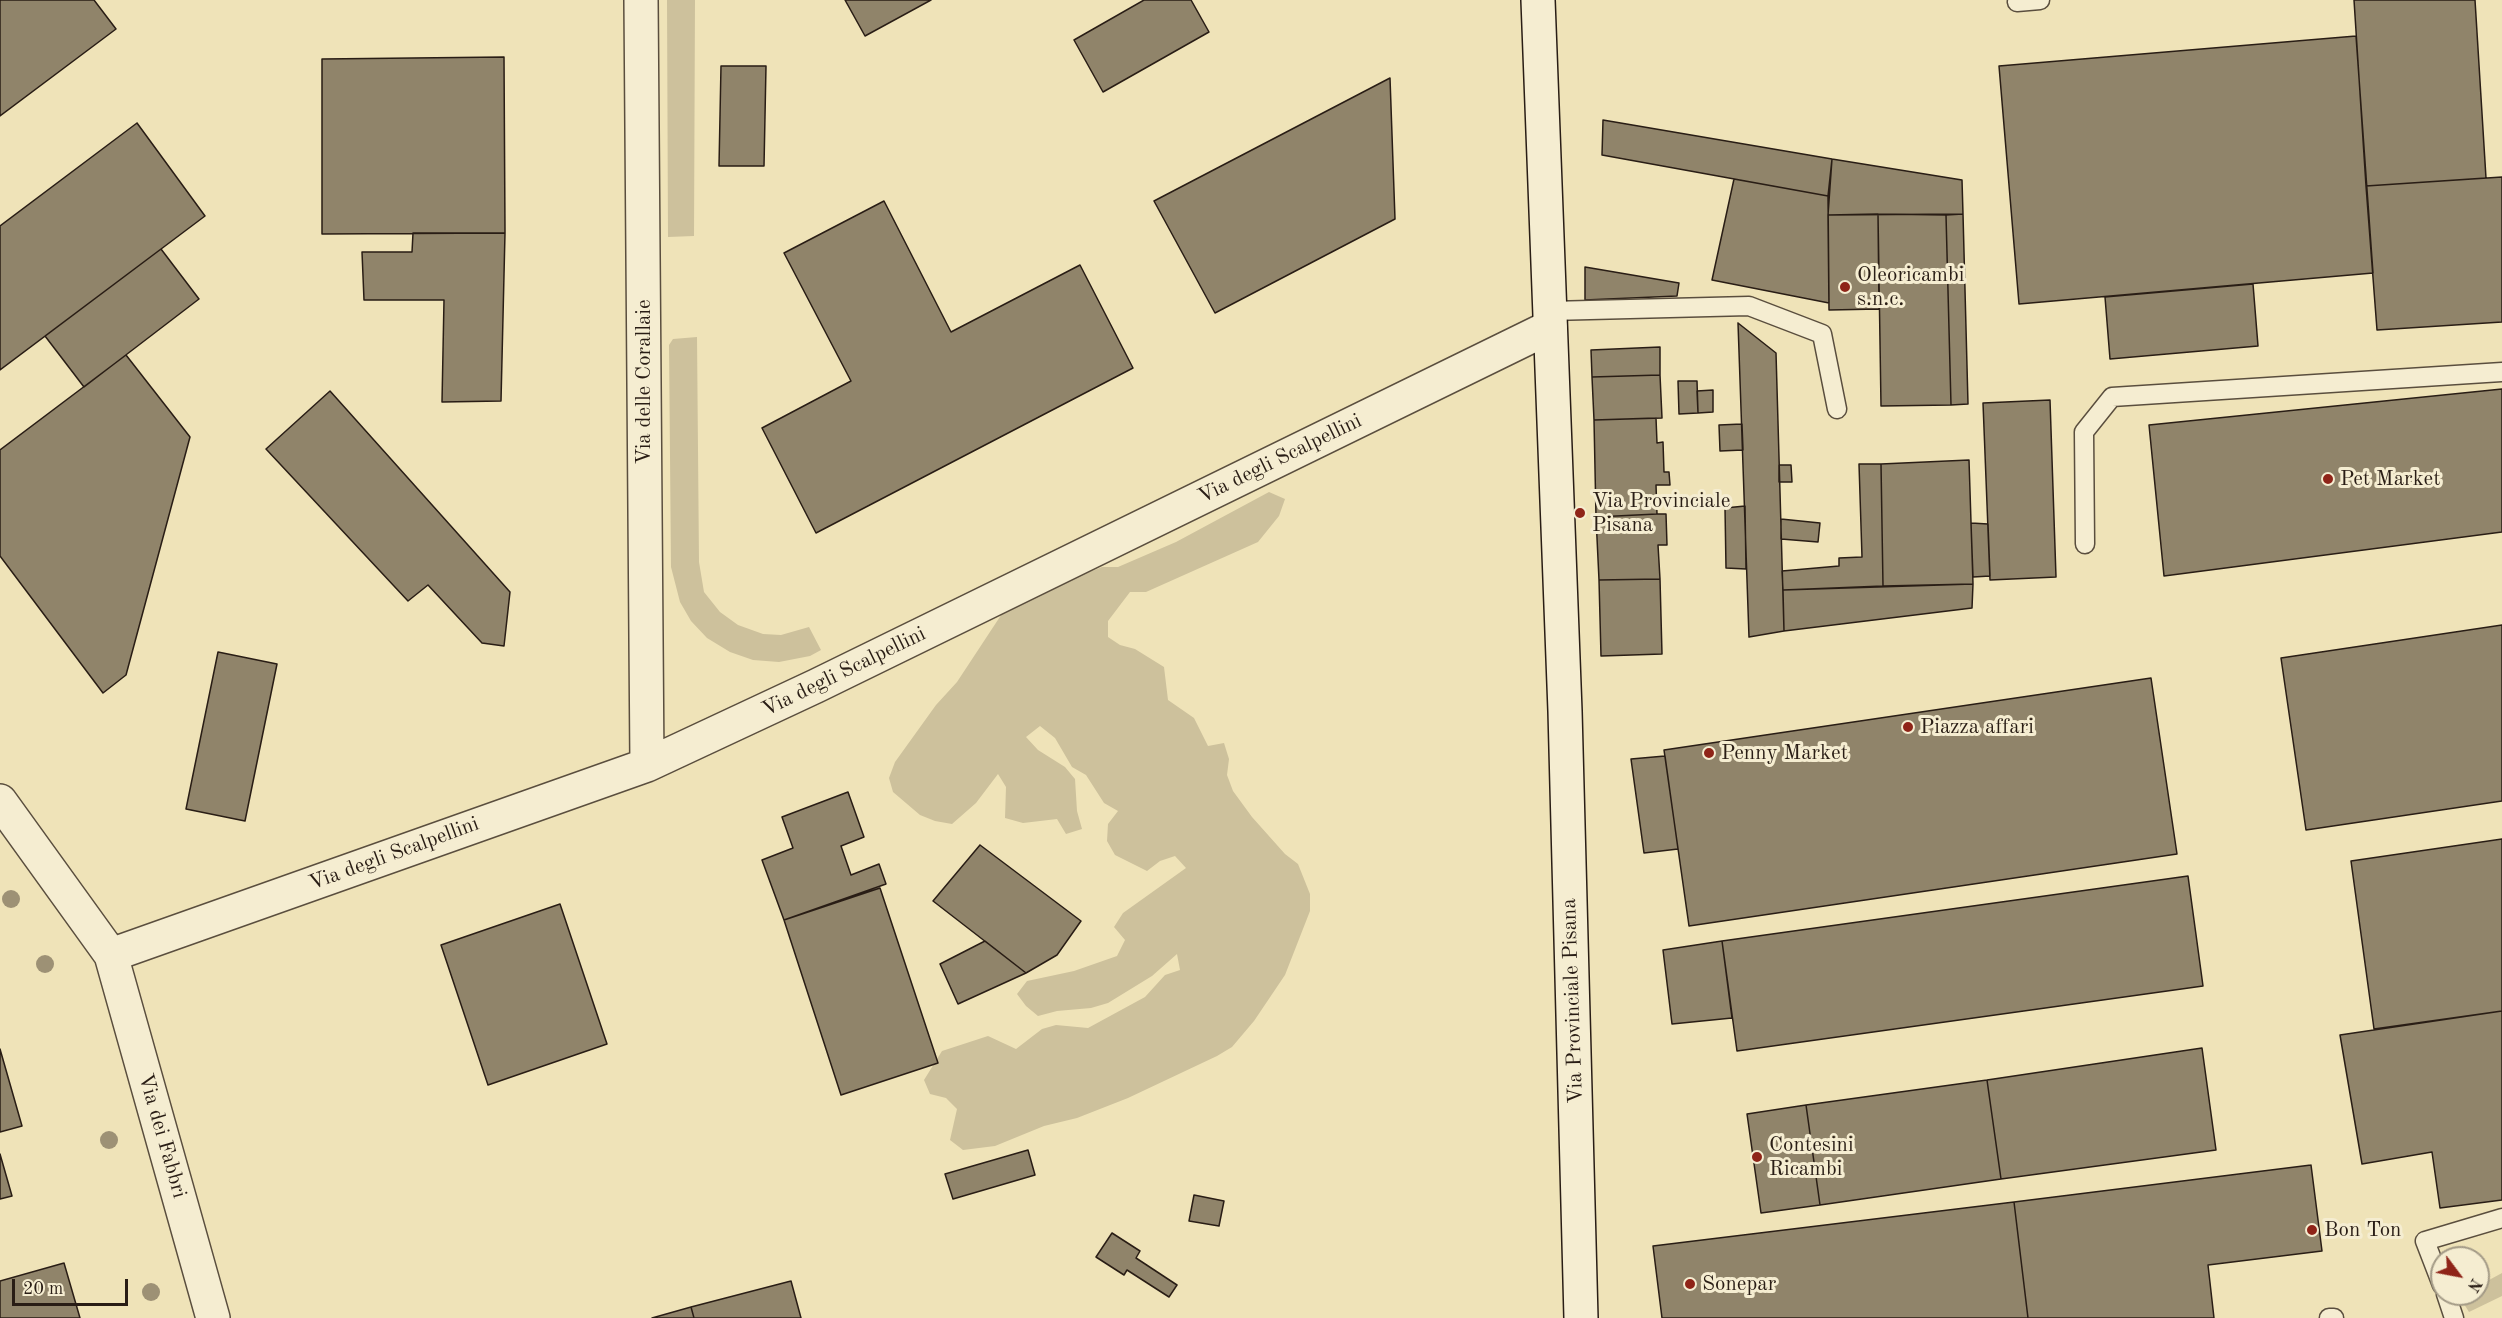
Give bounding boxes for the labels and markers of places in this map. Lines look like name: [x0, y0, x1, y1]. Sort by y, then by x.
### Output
place label: Oleoricambi s.n.c.: [1857, 262, 1964, 312]
marker: Oleoricambi s.n.c.: [1838, 280, 1852, 294]
place label: Pet Market: [2340, 466, 2441, 492]
marker: Pet Market: [2321, 472, 2335, 486]
place label: Via Provinciale Pisana: [1592, 488, 1730, 538]
marker: Via Provinciale Pisana: [1573, 506, 1587, 520]
place label: Piazza affari: [1920, 714, 2034, 740]
marker: Piazza affari: [1901, 720, 1915, 734]
place label: Penny Market: [1721, 740, 1848, 766]
marker: Penny Market: [1702, 746, 1716, 760]
place label: Contesini Ricambi: [1769, 1132, 1854, 1182]
marker: Contesini Ricambi: [1750, 1150, 1764, 1164]
place label: Bon Ton: [2324, 1217, 2401, 1243]
marker: Bon Ton: [2305, 1223, 2319, 1237]
place label: Sonepar: [1702, 1271, 1776, 1297]
marker: Sonepar: [1683, 1277, 1697, 1291]

